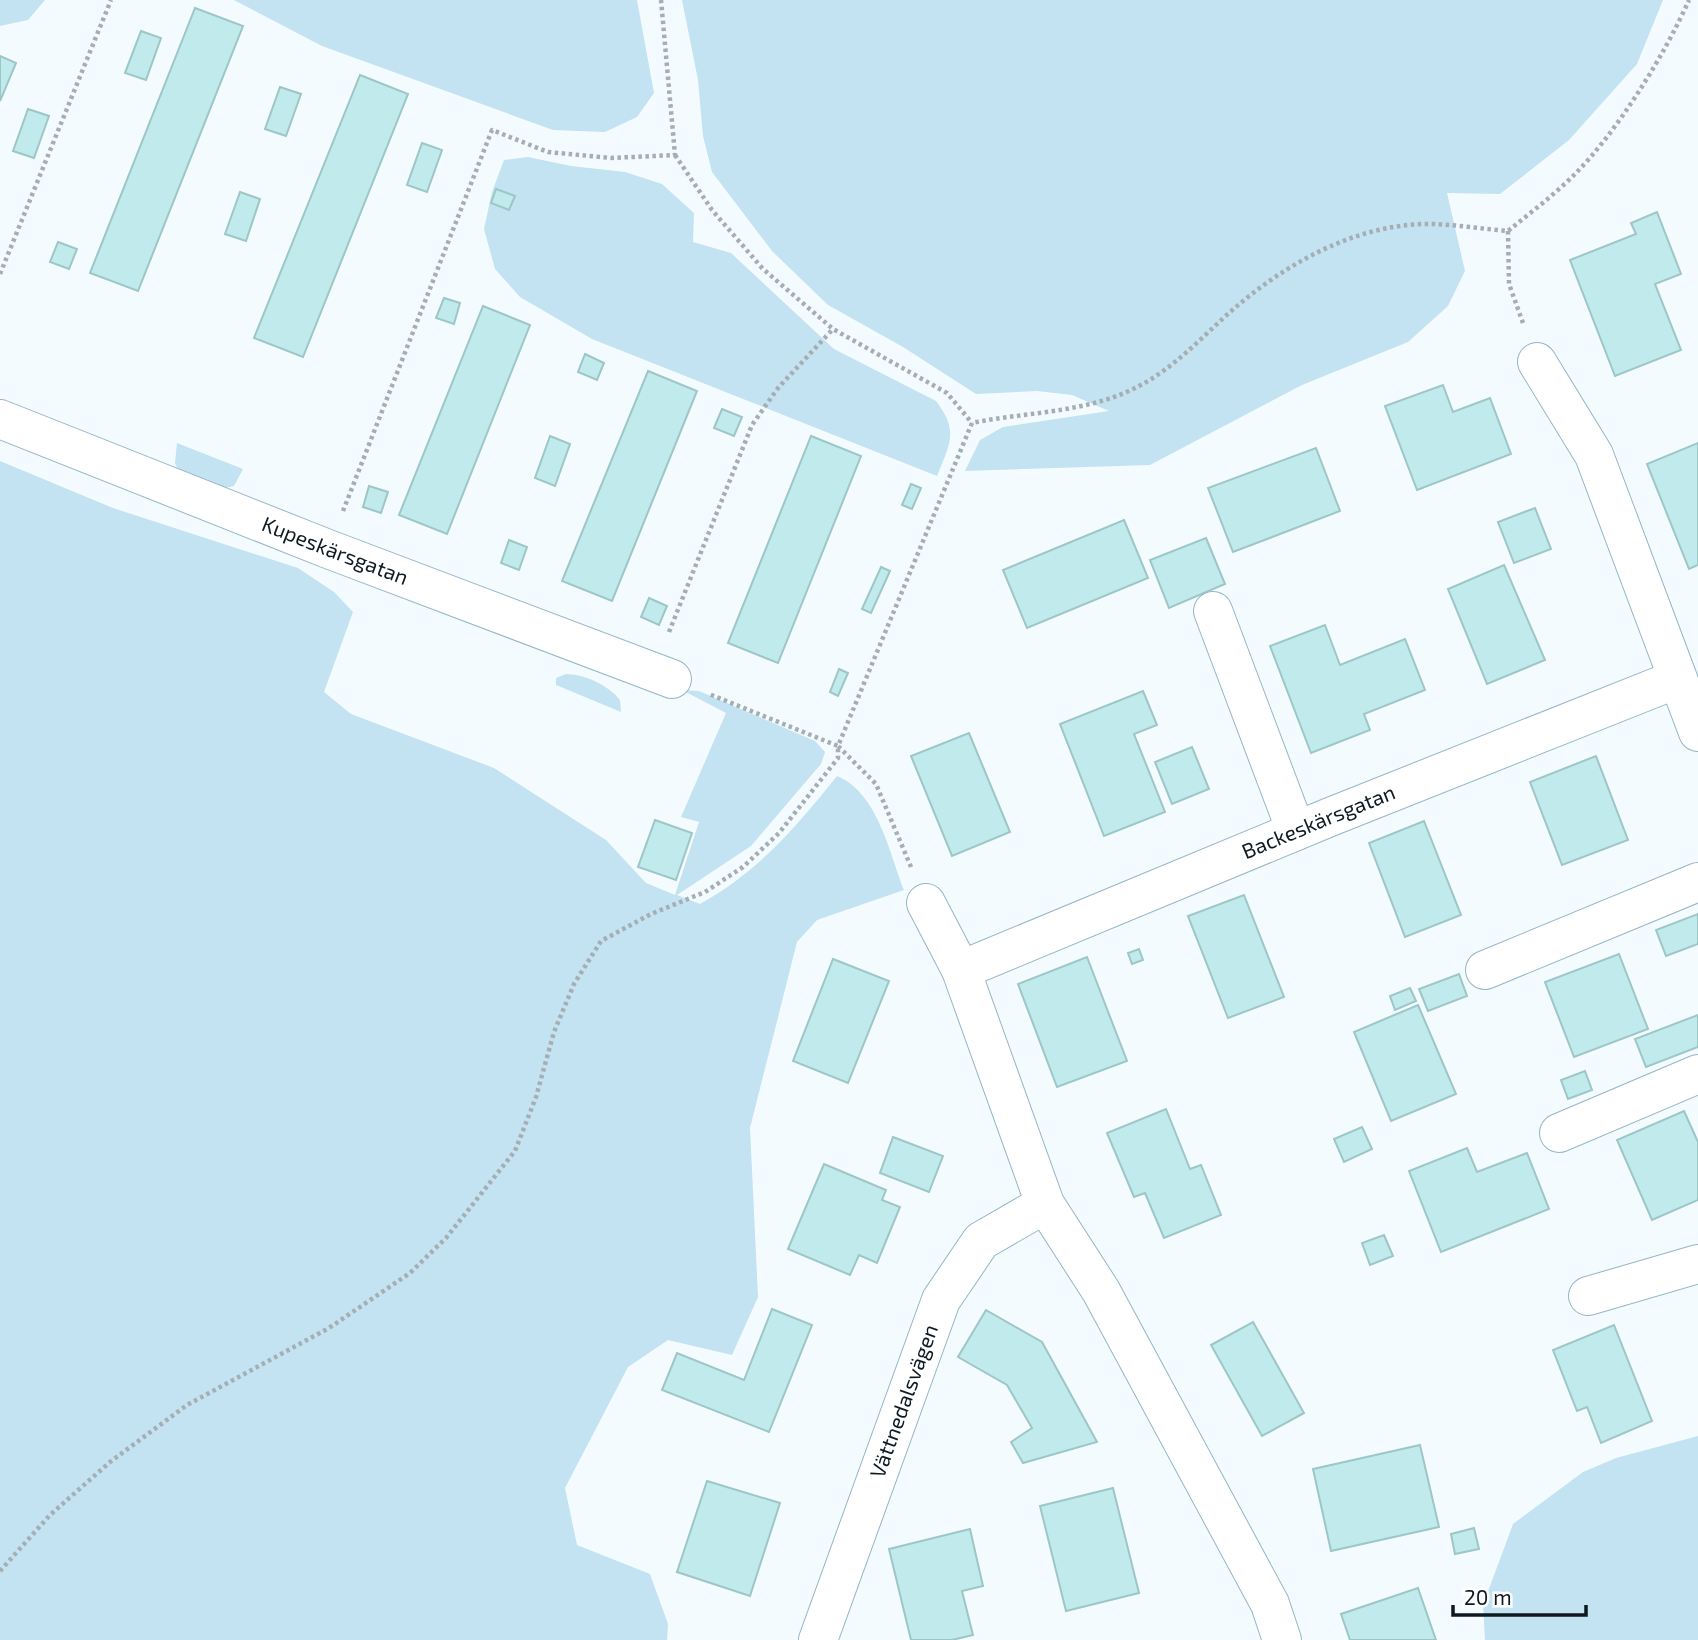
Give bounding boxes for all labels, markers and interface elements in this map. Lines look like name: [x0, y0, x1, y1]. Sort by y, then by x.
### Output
street label: Kupeskärsgatan: [259, 510, 412, 589]
street label: Backeskärsgatan: [1238, 778, 1398, 863]
street label: Vättnedalsvägen: [864, 1321, 942, 1481]
scale bar: [1453, 1574, 1586, 1618]
text: 20 m: [1464, 1584, 1512, 1609]

